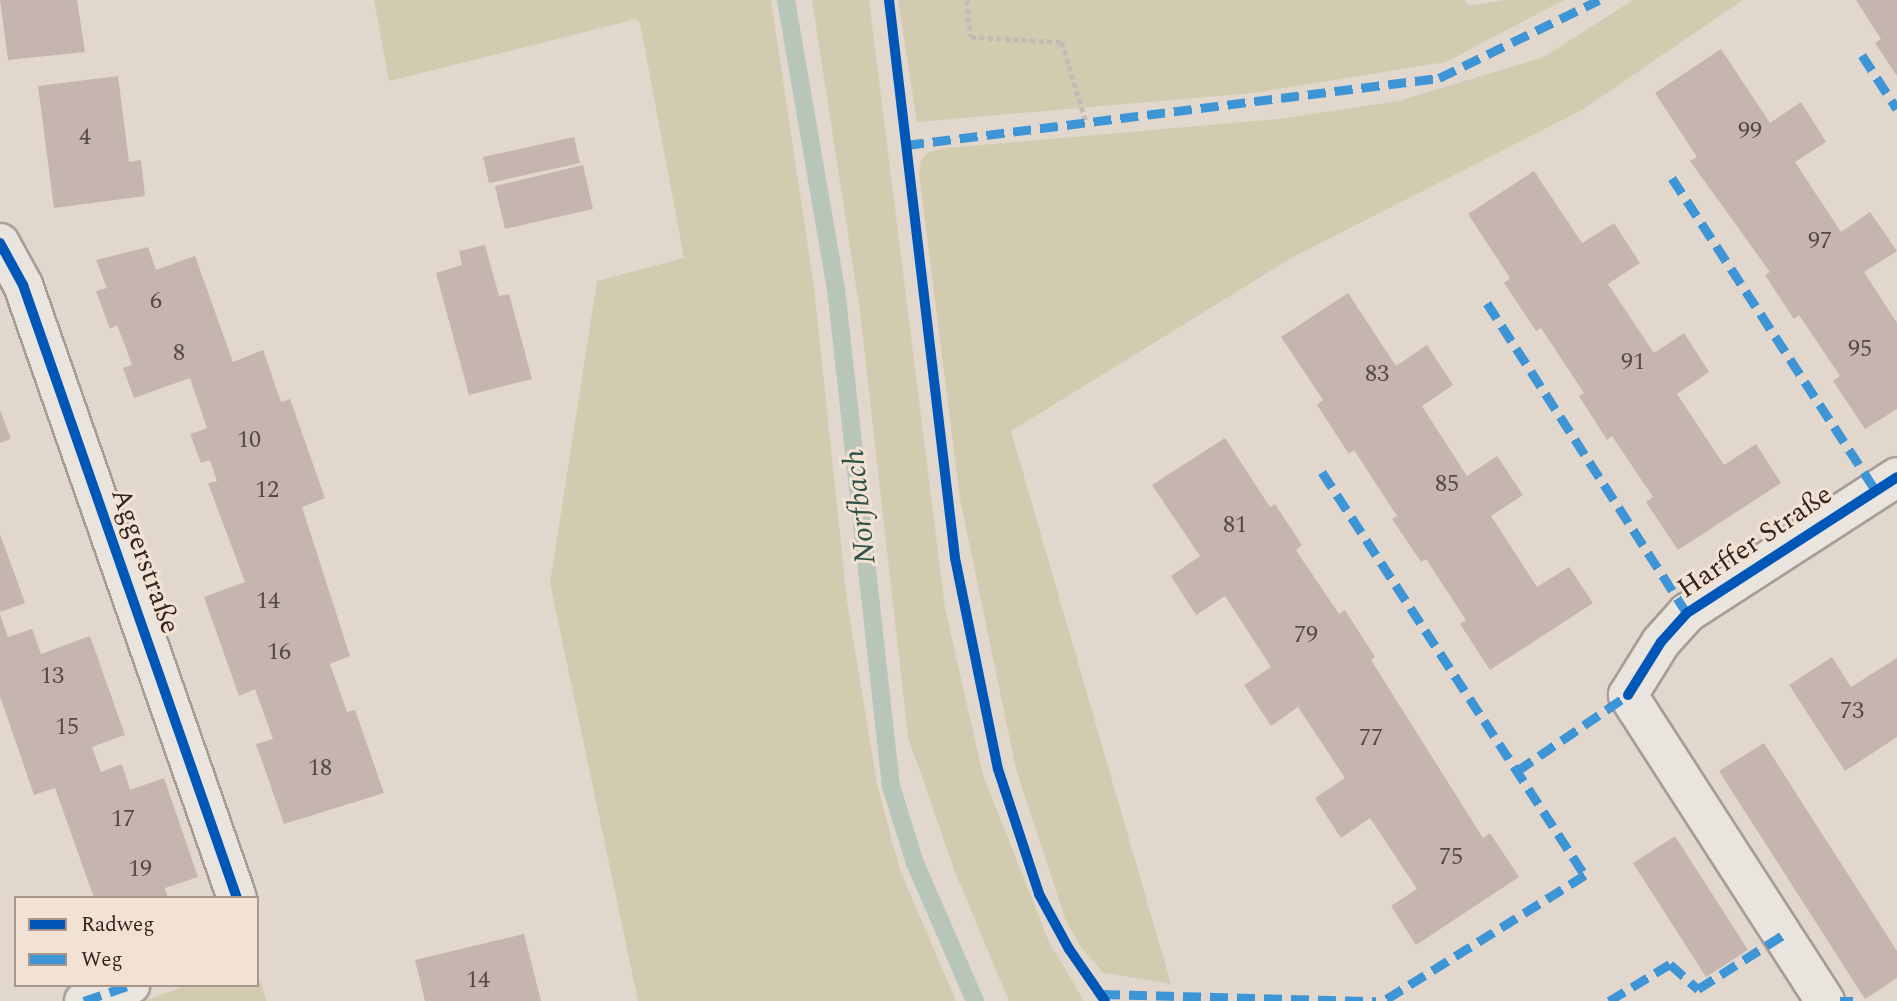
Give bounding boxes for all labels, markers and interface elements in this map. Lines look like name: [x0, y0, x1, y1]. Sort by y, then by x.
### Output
house number: 99: [1738, 118, 1762, 146]
house number: 4: [79, 124, 91, 152]
house number: 97: [1808, 228, 1832, 256]
house number: 6: [150, 288, 162, 316]
house number: 95: [1848, 336, 1872, 364]
house number: 8: [173, 340, 185, 368]
house number: 91: [1621, 349, 1645, 377]
house number: 83: [1365, 361, 1389, 389]
house number: 10: [237, 427, 261, 455]
water label: Norfbach: [836, 448, 884, 566]
house number: 85: [1435, 471, 1459, 499]
house number: 12: [255, 477, 279, 505]
street label: Harffer Straße: [1671, 478, 1839, 606]
street label: Aggerstraße: [103, 484, 187, 638]
house number: 81: [1223, 512, 1247, 540]
house number: 14: [256, 588, 280, 616]
house number: 79: [1294, 622, 1318, 650]
house number: 16: [267, 639, 291, 667]
house number: 13: [40, 663, 64, 691]
house number: 73: [1840, 698, 1864, 726]
house number: 15: [55, 714, 79, 742]
house number: 77: [1359, 725, 1383, 753]
house number: 18: [308, 755, 332, 783]
house number: 17: [111, 806, 135, 834]
house number: 75: [1439, 844, 1463, 872]
house number: 19: [128, 856, 152, 884]
legend: [14, 896, 259, 987]
text: Radweg: [81, 909, 155, 941]
text: Weg: [81, 944, 123, 976]
house number: 14: [466, 967, 490, 995]

